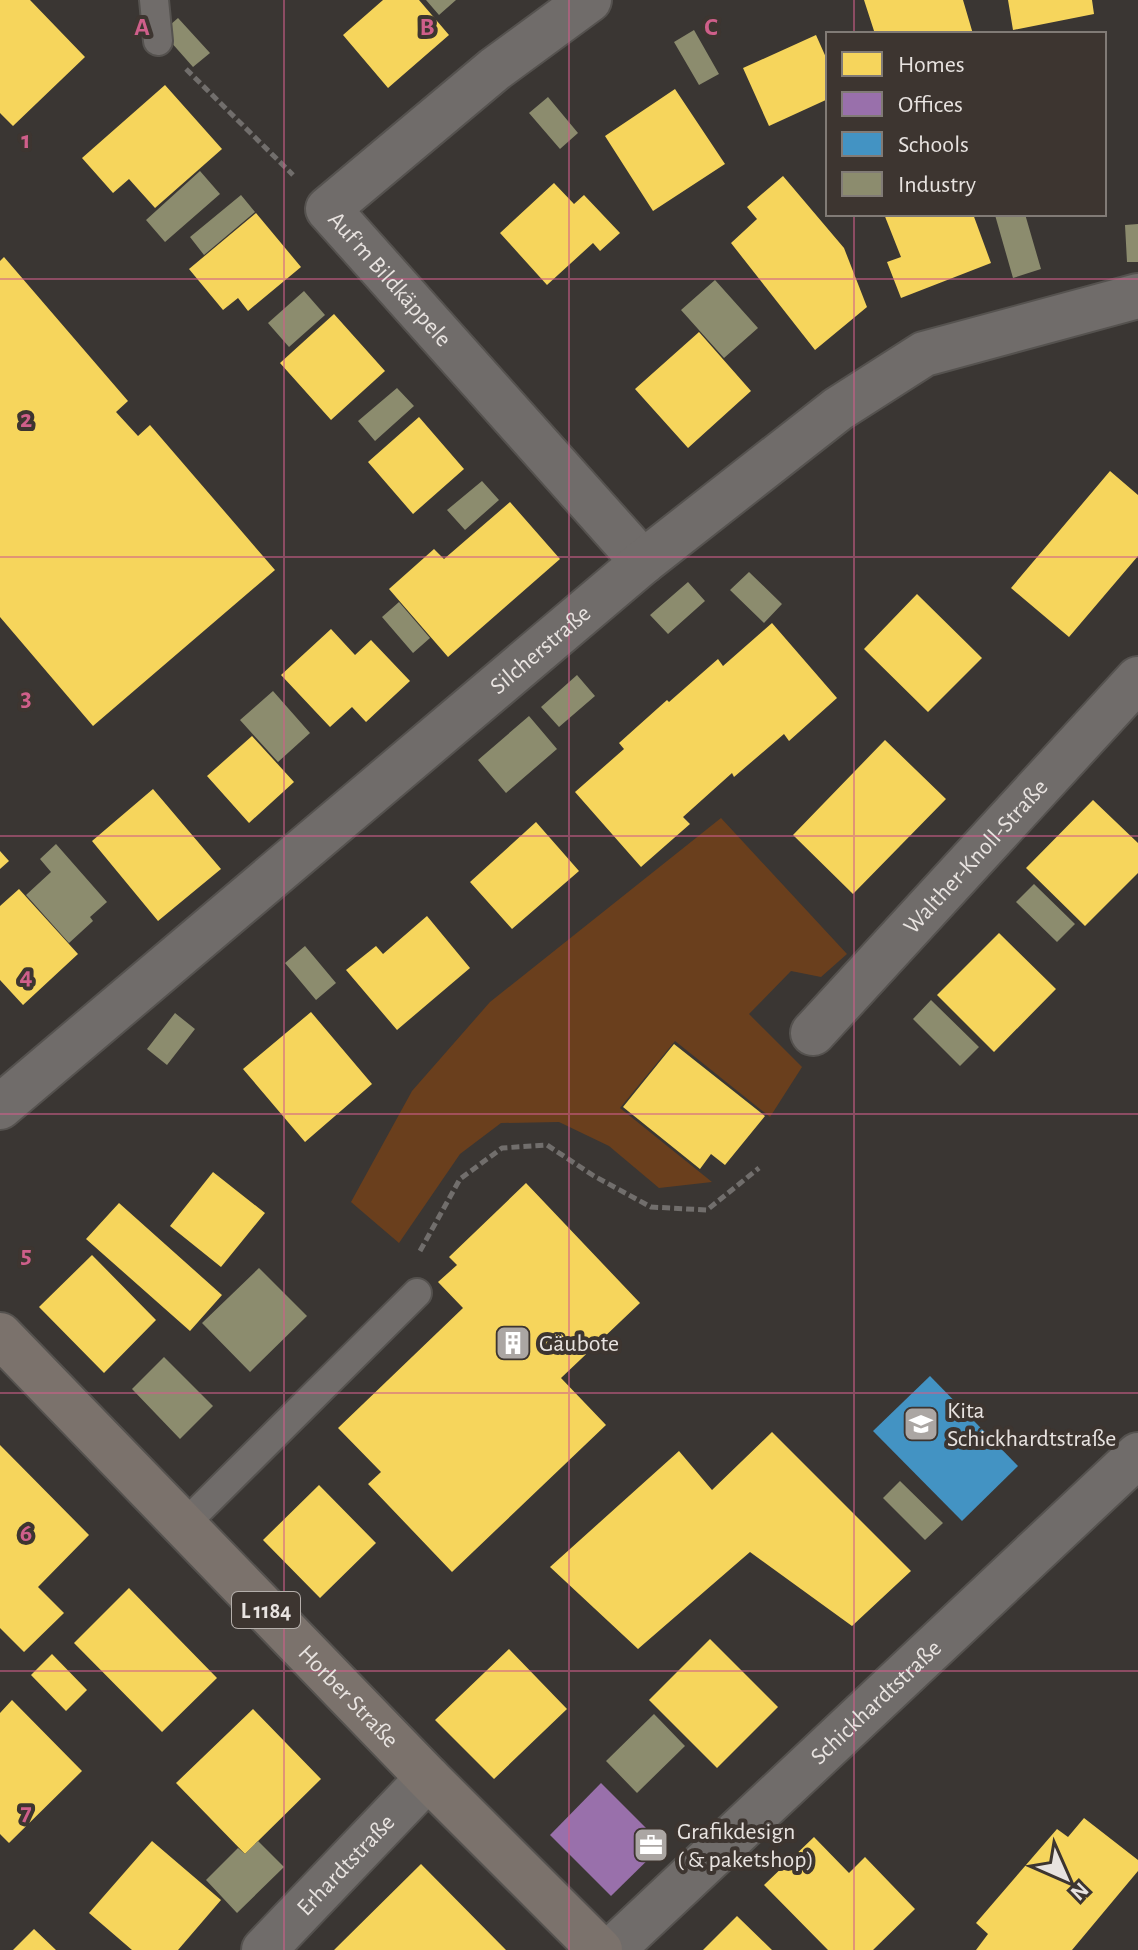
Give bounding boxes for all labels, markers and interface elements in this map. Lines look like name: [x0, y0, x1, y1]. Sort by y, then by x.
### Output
text: A: [134, 14, 150, 40]
text: B: [419, 14, 435, 40]
text: C: [704, 14, 718, 40]
legend: [826, 32, 1106, 216]
text: Homes: [898, 53, 965, 77]
text: Offices: [898, 93, 963, 117]
text: 1: [21, 127, 31, 153]
text: Schools: [898, 133, 969, 157]
text: Industry: [898, 173, 976, 197]
street label: Auf'm Bildkäppele: [323, 207, 456, 352]
text: 2: [20, 406, 32, 432]
street label: Silcherstraße: [486, 601, 595, 699]
text: 3: [20, 685, 32, 711]
street label: Walther-Knoll-Straße: [899, 775, 1053, 939]
text: 4: [19, 963, 33, 989]
text: 5: [20, 1242, 32, 1268]
building icon: Gäubote: [494, 1324, 532, 1362]
place label: Gäubote: [539, 1332, 619, 1356]
place label: Kita Schickhardtstraße: [947, 1399, 1116, 1451]
school or university icon: Kita Schickhardtstraße: [902, 1405, 940, 1443]
text: 6: [20, 1520, 32, 1546]
road number: L 1184: [232, 1592, 300, 1628]
street label: Schickhardtstraße: [806, 1636, 946, 1769]
street label: Horber Straße: [293, 1641, 403, 1753]
text: 7: [20, 1799, 32, 1825]
street label: Erhardtstraße: [293, 1810, 400, 1921]
place label: Grafikdesign ( & paketshop): [677, 1820, 814, 1872]
office icon: Grafikdesign ( & paketshop): [632, 1826, 670, 1864]
north arrow: [1026, 1838, 1106, 1918]
text: N: [1066, 1878, 1093, 1905]

